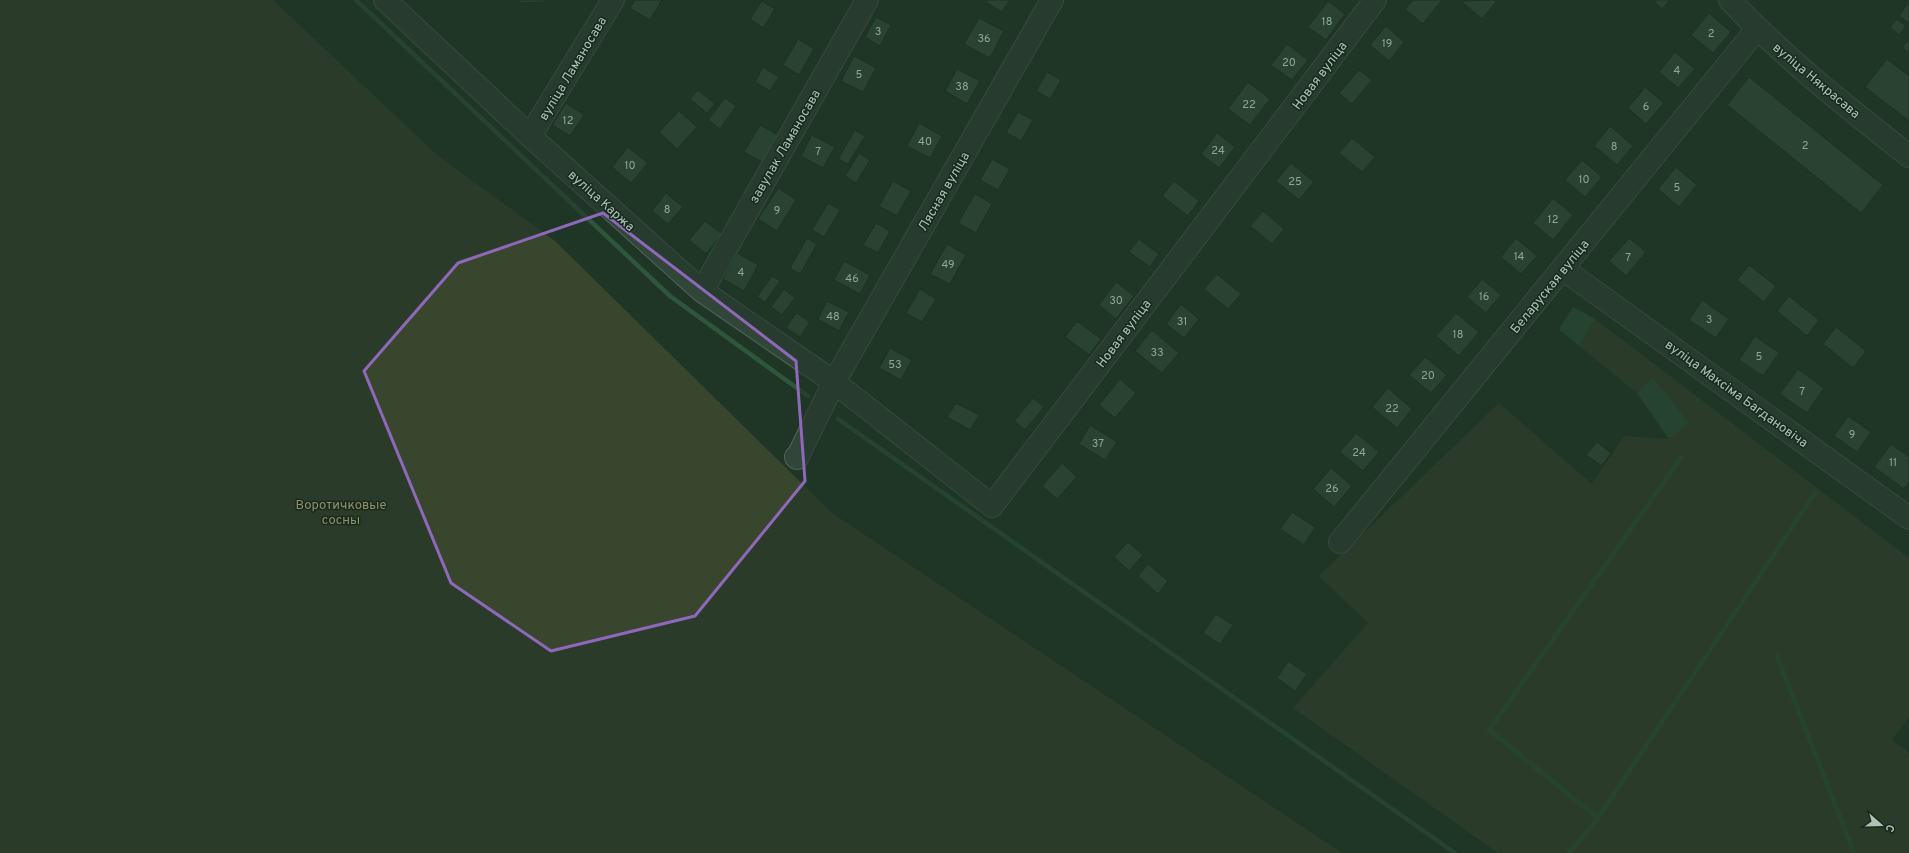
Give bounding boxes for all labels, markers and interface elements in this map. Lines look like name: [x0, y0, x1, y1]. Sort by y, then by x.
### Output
street label: вуліца Ламаносава: [536, 14, 611, 124]
house number: 18: [1322, 15, 1332, 29]
house number: 3: [875, 25, 881, 39]
house number: 2: [1708, 27, 1714, 41]
house number: 36: [977, 32, 991, 46]
house number: 19: [1382, 37, 1392, 51]
street label: Новая вуліца: [1290, 39, 1351, 113]
street label: вуліца Някрасава: [1769, 40, 1863, 123]
house number: 20: [1282, 56, 1296, 70]
house number: 4: [1674, 64, 1681, 78]
house number: 5: [856, 68, 863, 82]
house number: 38: [955, 80, 969, 94]
street label: завулак Ламаносава: [747, 87, 825, 207]
house number: 22: [1242, 98, 1256, 112]
house number: 6: [1643, 100, 1649, 114]
house number: 12: [563, 114, 573, 128]
house number: 40: [918, 135, 932, 149]
house number: 2: [1802, 139, 1808, 153]
house number: 8: [1611, 140, 1617, 154]
house number: 24: [1211, 144, 1225, 158]
house number: 7: [815, 145, 821, 159]
street label: Лясная вуліца: [916, 149, 974, 235]
house number: 10: [624, 159, 636, 173]
street label: вуліца Каржа: [564, 167, 637, 235]
house number: 10: [1578, 173, 1590, 187]
house number: 25: [1288, 175, 1302, 189]
house number: 5: [1674, 181, 1681, 195]
house number: 8: [664, 203, 670, 217]
house number: 9: [774, 204, 780, 218]
house number: 12: [1548, 213, 1558, 227]
street label: Беларуская вуліца: [1508, 237, 1593, 337]
house number: 14: [1514, 250, 1525, 264]
house number: 7: [1625, 251, 1631, 265]
house number: 49: [941, 258, 955, 272]
house number: 4: [738, 266, 745, 280]
house number: 46: [845, 272, 859, 286]
house number: 16: [1479, 290, 1489, 304]
house number: 30: [1109, 294, 1123, 308]
street label: Новая вуліца: [1094, 297, 1155, 371]
house number: 48: [826, 310, 840, 324]
house number: 3: [1706, 313, 1712, 327]
house number: 31: [1177, 315, 1187, 329]
house number: 18: [1453, 328, 1463, 342]
street label: вуліца Максіма Багдановіча: [1661, 337, 1810, 452]
house number: 33: [1150, 346, 1164, 360]
house number: 5: [1756, 350, 1763, 364]
house number: 53: [888, 358, 902, 372]
house number: 20: [1421, 369, 1435, 383]
house number: 7: [1799, 385, 1805, 399]
house number: 22: [1385, 402, 1399, 416]
house number: 9: [1849, 428, 1855, 442]
house number: 37: [1092, 437, 1104, 451]
house number: 24: [1352, 446, 1366, 460]
house number: 11: [1889, 456, 1897, 470]
house number: 26: [1325, 482, 1339, 496]
park label: Воротичковые сосны: [296, 498, 386, 529]
north arrow: [1861, 805, 1901, 845]
text: С: [1882, 822, 1897, 834]

